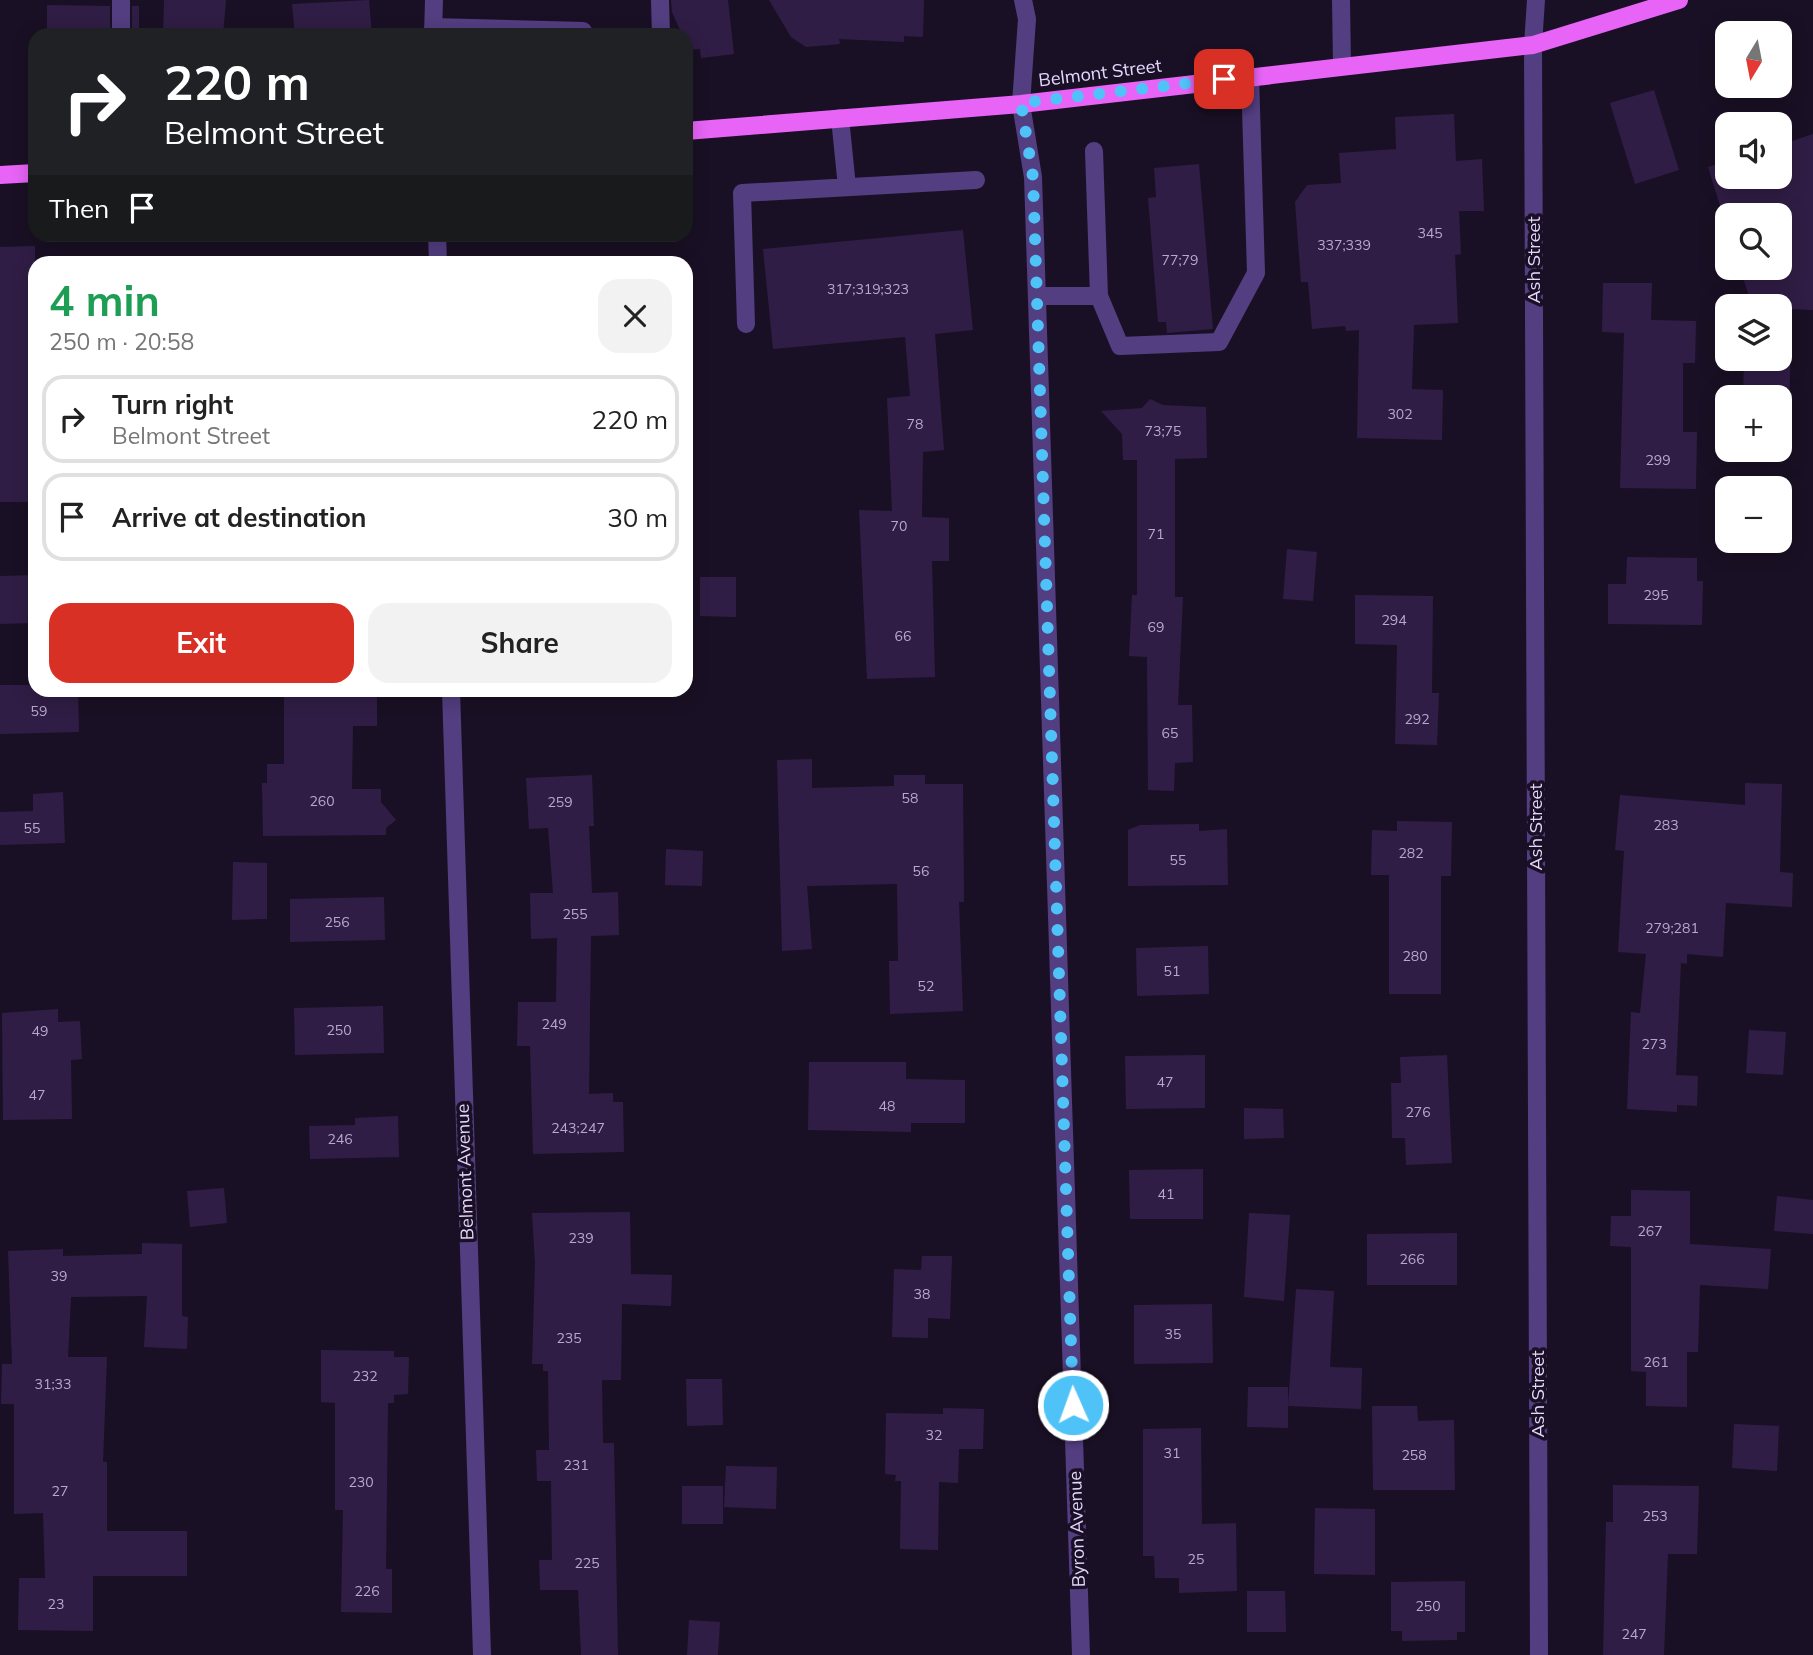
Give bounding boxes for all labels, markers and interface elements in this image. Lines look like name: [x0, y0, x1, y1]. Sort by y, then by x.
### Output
north arrow: [1715, 21, 1792, 98]
map controls: [1715, 21, 1792, 553]
pin: [1194, 49, 1254, 109]
text: 220 m: [164, 51, 310, 112]
street label: Belmont Street: [1037, 54, 1163, 91]
icon: right: [49, 56, 140, 147]
icon: arrive: [1205, 60, 1243, 98]
text: Belmont Street: [164, 112, 384, 152]
button: sound: [1715, 112, 1792, 189]
icon: arrive: [123, 189, 161, 227]
text: Then: [49, 192, 109, 225]
button: search: [1715, 203, 1792, 280]
street label: Ash Street: [1522, 216, 1545, 304]
house number: 345: [1417, 224, 1443, 242]
house number: 337;339: [1317, 236, 1371, 254]
house number: 77;79: [1162, 251, 1198, 269]
text: 4 min: [49, 274, 160, 327]
button: close: [598, 279, 672, 353]
house number: 317;319;323: [827, 280, 909, 298]
button: layers: [1715, 294, 1792, 371]
text: 250 m · 20:58: [49, 327, 194, 356]
button: +: [1715, 385, 1792, 462]
text: Turn right: [112, 388, 233, 421]
icon: right: [53, 400, 91, 438]
text: 220 m: [592, 403, 668, 436]
house number: 302: [1387, 405, 1413, 423]
house number: 78: [907, 415, 923, 433]
text: Belmont Street: [112, 421, 270, 450]
house number: 73;75: [1145, 422, 1181, 440]
house number: 299: [1645, 451, 1671, 469]
button: −: [1715, 476, 1792, 553]
icon: arrive: [53, 498, 91, 536]
text: Arrive at destination: [112, 501, 367, 534]
text: 30 m: [607, 501, 668, 534]
house number: 70: [891, 517, 907, 535]
house number: 71: [1148, 525, 1164, 543]
house number: 295: [1643, 586, 1669, 604]
button: Exit: [49, 603, 354, 683]
button: Share: [368, 603, 672, 683]
house number: 294: [1381, 611, 1407, 629]
house number: 69: [1148, 618, 1164, 636]
house number: 66: [895, 627, 911, 645]
house number: 59: [31, 702, 47, 720]
house number: 292: [1404, 710, 1430, 728]
house number: 65: [1162, 724, 1178, 742]
street label: Ash Street: [1524, 783, 1547, 871]
house number: 58: [902, 789, 918, 807]
house number: 260: [309, 792, 335, 810]
house number: 259: [547, 793, 573, 811]
house number: 283: [1653, 816, 1679, 834]
house number: 55: [24, 819, 40, 837]
house number: 282: [1398, 844, 1424, 862]
house number: 55: [1170, 851, 1186, 869]
house number: 56: [913, 862, 929, 880]
house number: 255: [562, 905, 588, 923]
house number: 256: [324, 913, 350, 931]
house number: 279;281: [1645, 919, 1699, 937]
house number: 280: [1402, 947, 1428, 965]
house number: 51: [1164, 962, 1180, 980]
house number: 52: [918, 977, 934, 995]
house number: 249: [541, 1015, 567, 1033]
house number: 250: [326, 1021, 352, 1039]
house number: 49: [32, 1022, 48, 1040]
house number: 273: [1641, 1035, 1667, 1053]
house number: 47: [1157, 1073, 1173, 1091]
house number: 47: [29, 1086, 45, 1104]
house number: 48: [879, 1097, 895, 1115]
street label: Belmont Avenue: [451, 1103, 478, 1241]
house number: 276: [1405, 1103, 1431, 1121]
house number: 243;247: [551, 1119, 605, 1137]
house number: 246: [327, 1130, 353, 1148]
house number: 41: [1158, 1185, 1174, 1203]
house number: 267: [1637, 1222, 1663, 1240]
house number: 239: [568, 1229, 594, 1247]
house number: 266: [1399, 1250, 1425, 1268]
house number: 39: [51, 1267, 67, 1285]
house number: 38: [914, 1285, 930, 1303]
house number: 35: [1165, 1325, 1181, 1343]
house number: 235: [556, 1329, 582, 1347]
street label: Ash Street: [1526, 1350, 1549, 1438]
house number: 261: [1643, 1353, 1669, 1371]
house number: 232: [352, 1367, 378, 1385]
position arrow: [1036, 1368, 1110, 1442]
house number: 31;33: [35, 1375, 71, 1393]
house number: 32: [926, 1426, 942, 1444]
house number: 31: [1164, 1444, 1180, 1462]
house number: 258: [1401, 1446, 1427, 1464]
house number: 231: [563, 1456, 589, 1474]
street label: Byron Avenue: [1063, 1470, 1090, 1588]
house number: 230: [348, 1473, 374, 1491]
house number: 27: [52, 1482, 68, 1500]
house number: 253: [1642, 1507, 1668, 1525]
house number: 25: [1188, 1550, 1204, 1568]
house number: 225: [574, 1554, 600, 1572]
house number: 226: [354, 1582, 380, 1600]
house number: 23: [48, 1595, 64, 1613]
house number: 250: [1415, 1597, 1441, 1615]
house number: 247: [1621, 1625, 1647, 1643]

